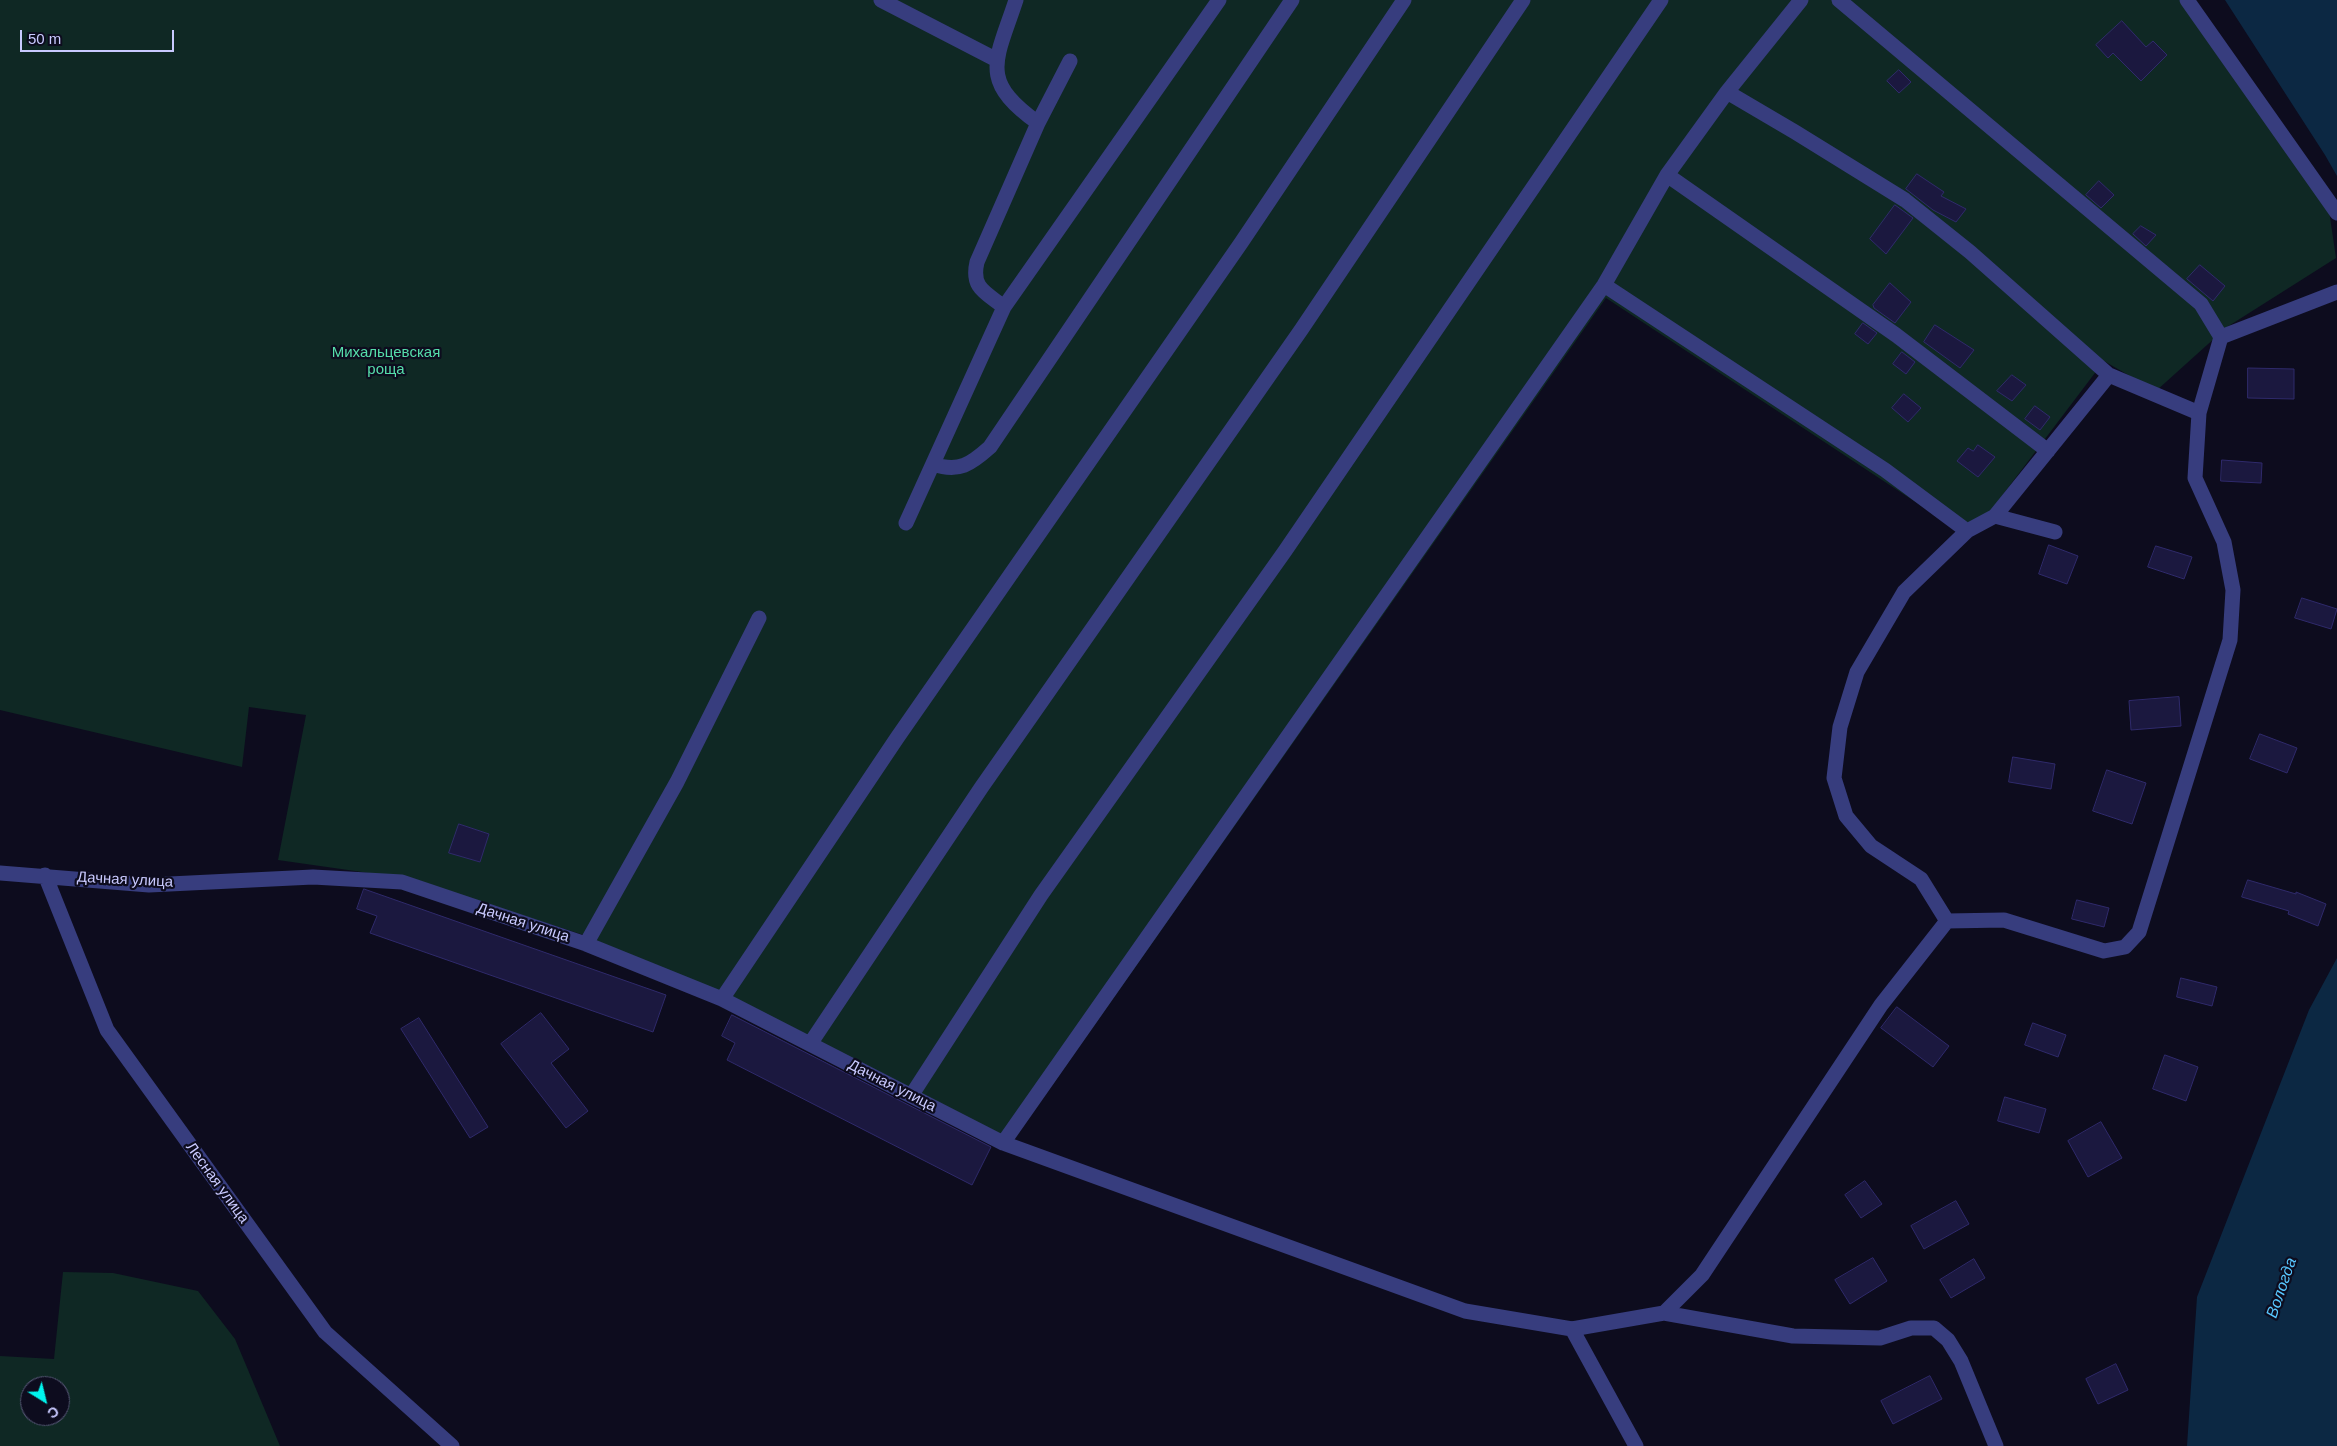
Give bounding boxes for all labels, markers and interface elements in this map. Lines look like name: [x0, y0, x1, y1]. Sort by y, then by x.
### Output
scale bar: [22, 20, 176, 52]
text: 50 m: [28, 30, 61, 47]
park label: Михальцевская роща: [332, 344, 440, 379]
street label: Дачная улица: [77, 868, 173, 892]
street label: Дачная улица: [475, 900, 571, 946]
street label: Дачная улица: [845, 1056, 939, 1116]
street label: Лесная улица: [182, 1139, 252, 1227]
water label: Вологда: [2263, 1255, 2301, 1321]
north arrow: [20, 1376, 70, 1426]
text: С: [44, 1403, 62, 1422]

